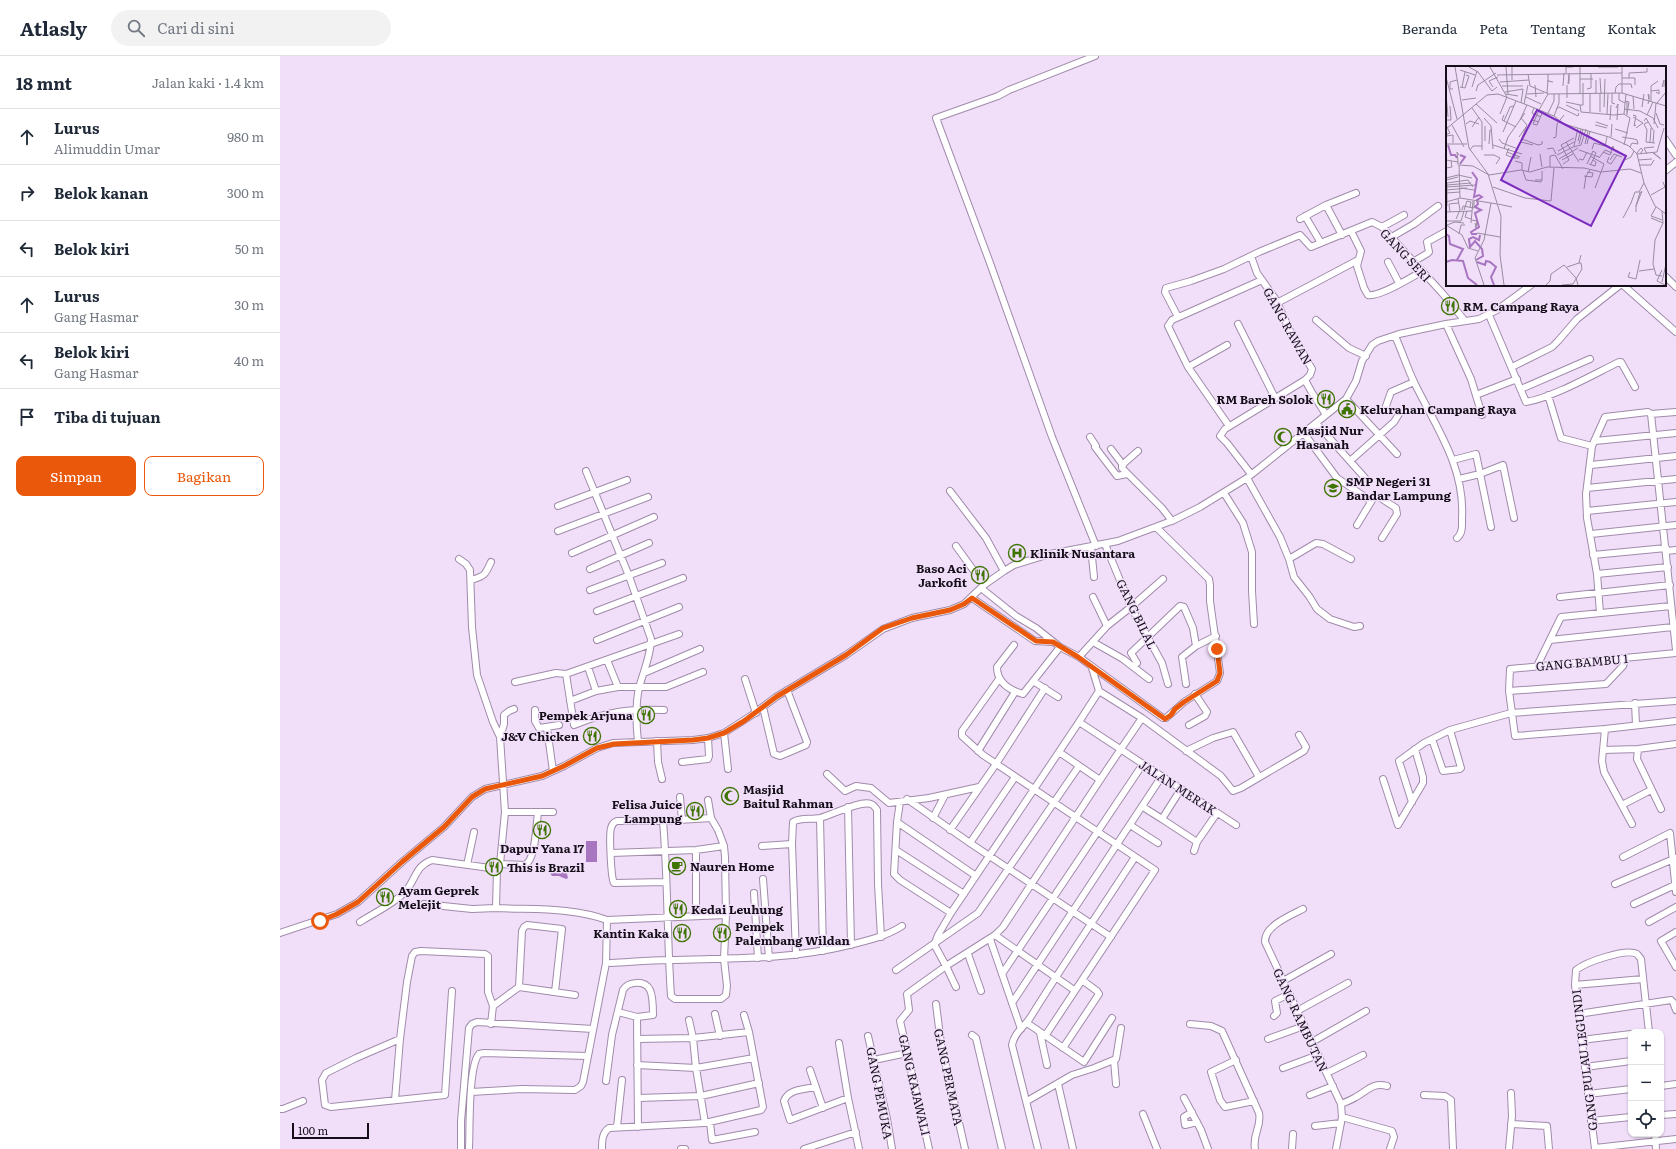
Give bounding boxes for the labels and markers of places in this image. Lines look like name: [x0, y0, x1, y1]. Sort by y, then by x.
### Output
restaurant icon: RM. Campang Raya: [1440, 296, 1460, 316]
place label: RM. Campang Raya: [1463, 297, 1579, 315]
restaurant icon: RM Bareh Solok: [1316, 389, 1336, 409]
place label: RM Bareh Solok: [1216, 390, 1314, 408]
public building icon: Kelurahan Campang Raya: [1337, 399, 1357, 419]
place label: Kelurahan Campang Raya: [1360, 400, 1517, 418]
place label: Masjid Nur Hasanah: [1296, 421, 1364, 453]
mosque icon: Masjid Nur Hasanah: [1273, 427, 1293, 447]
place label: SMP Negeri 31 Bandar Lampung: [1346, 472, 1452, 504]
school or university icon: SMP Negeri 31 Bandar Lampung: [1323, 478, 1343, 498]
hospital icon: Klinik Nusantara: [1007, 543, 1027, 563]
place label: Klinik Nusantara: [1030, 544, 1135, 562]
place label: Baso Aci Jarkofit: [916, 559, 968, 591]
restaurant icon: Baso Aci Jarkofit: [970, 565, 990, 585]
restaurant icon: Pempek Arjuna: [636, 705, 656, 725]
place label: Pempek Arjuna: [539, 706, 633, 724]
restaurant icon: J&V Chicken: [582, 726, 602, 746]
place label: J&V Chicken: [501, 727, 580, 745]
place label: Masjid Baitul Rahman: [743, 780, 834, 812]
mosque icon: Masjid Baitul Rahman: [720, 786, 740, 806]
place label: Felisa Juice Lampung: [612, 795, 683, 827]
restaurant icon: Felisa Juice Lampung: [685, 801, 705, 821]
restaurant icon: Dapur Yana 17: [532, 820, 552, 840]
place label: Dapur Yana 17: [500, 839, 585, 857]
cafe icon: Nauren Home: [667, 856, 687, 876]
restaurant icon: This is Brazil: [484, 857, 504, 877]
place label: Nauren Home: [690, 857, 775, 875]
place label: This is Brazil: [507, 858, 585, 876]
place label: Ayam Geprek Melejit: [398, 881, 480, 913]
restaurant icon: Ayam Geprek Melejit: [375, 887, 395, 907]
restaurant icon: Kedai Leuhung: [668, 899, 688, 919]
place label: Kedai Leuhung: [691, 900, 784, 918]
place label: Pempek Palembang Wildan: [735, 917, 850, 949]
restaurant icon: Kantin Kaka: [672, 923, 692, 943]
restaurant icon: Pempek Palembang Wildan: [712, 923, 732, 943]
place label: Kantin Kaka: [593, 924, 669, 942]

